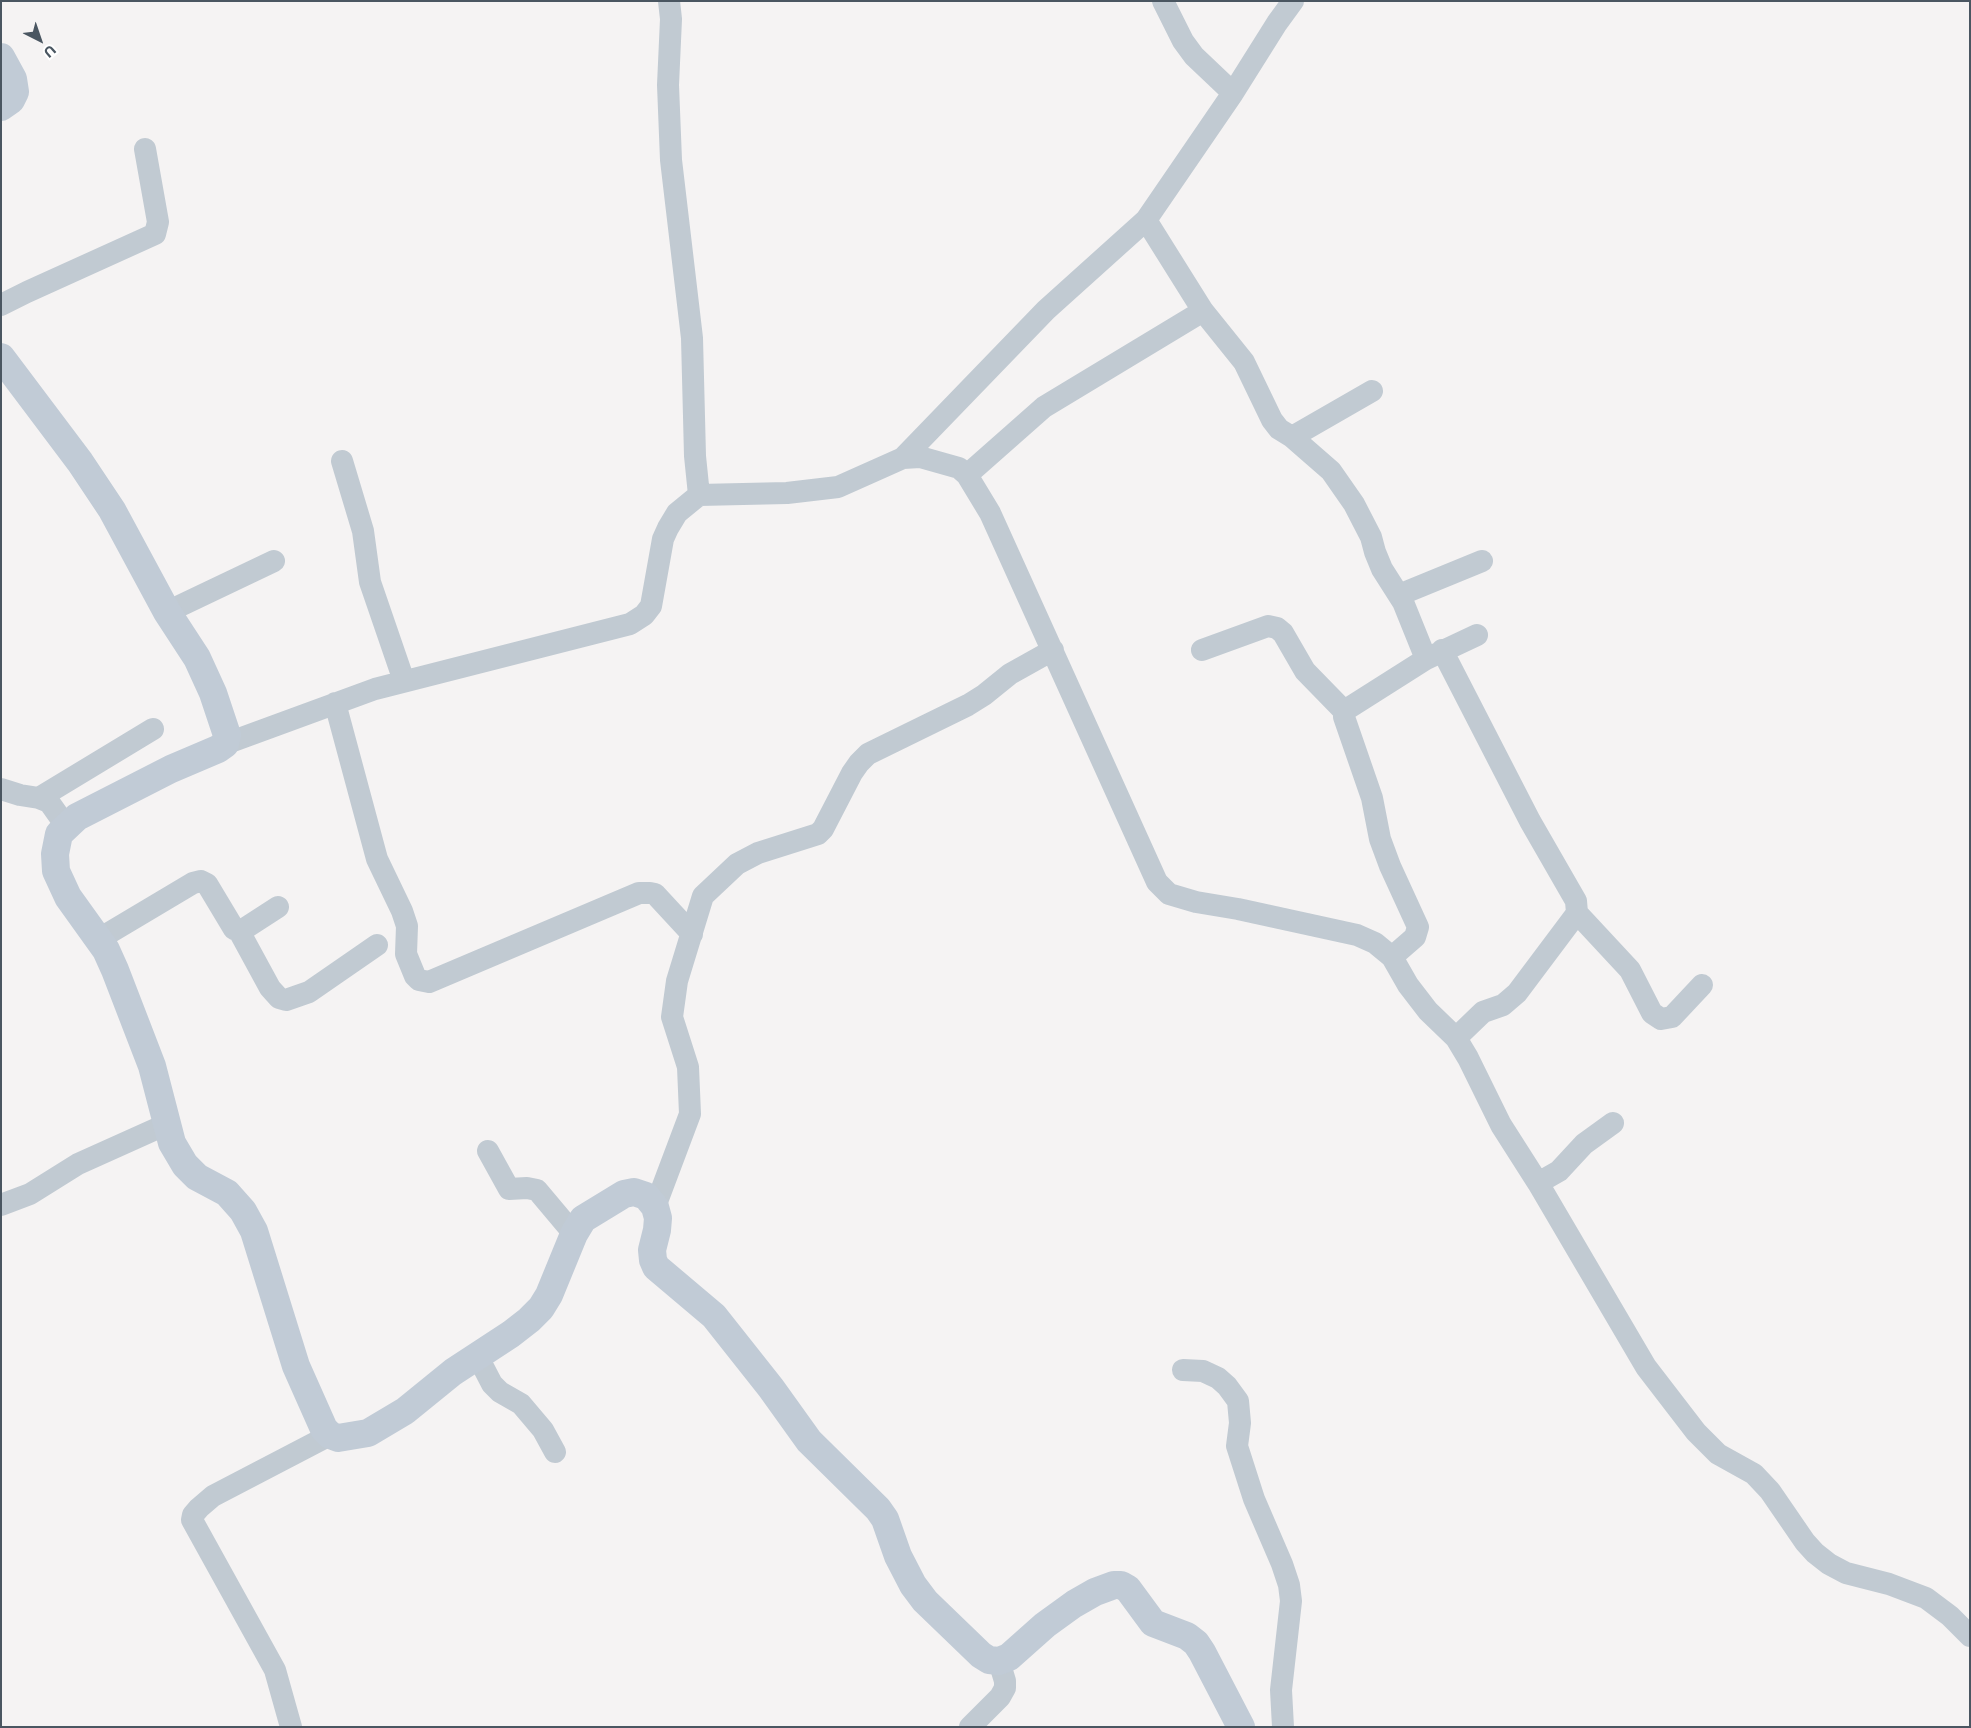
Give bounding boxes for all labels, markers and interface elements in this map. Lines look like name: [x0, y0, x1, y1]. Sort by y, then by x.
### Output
north arrow: [15, 15, 65, 65]
text: U: [40, 41, 60, 62]

